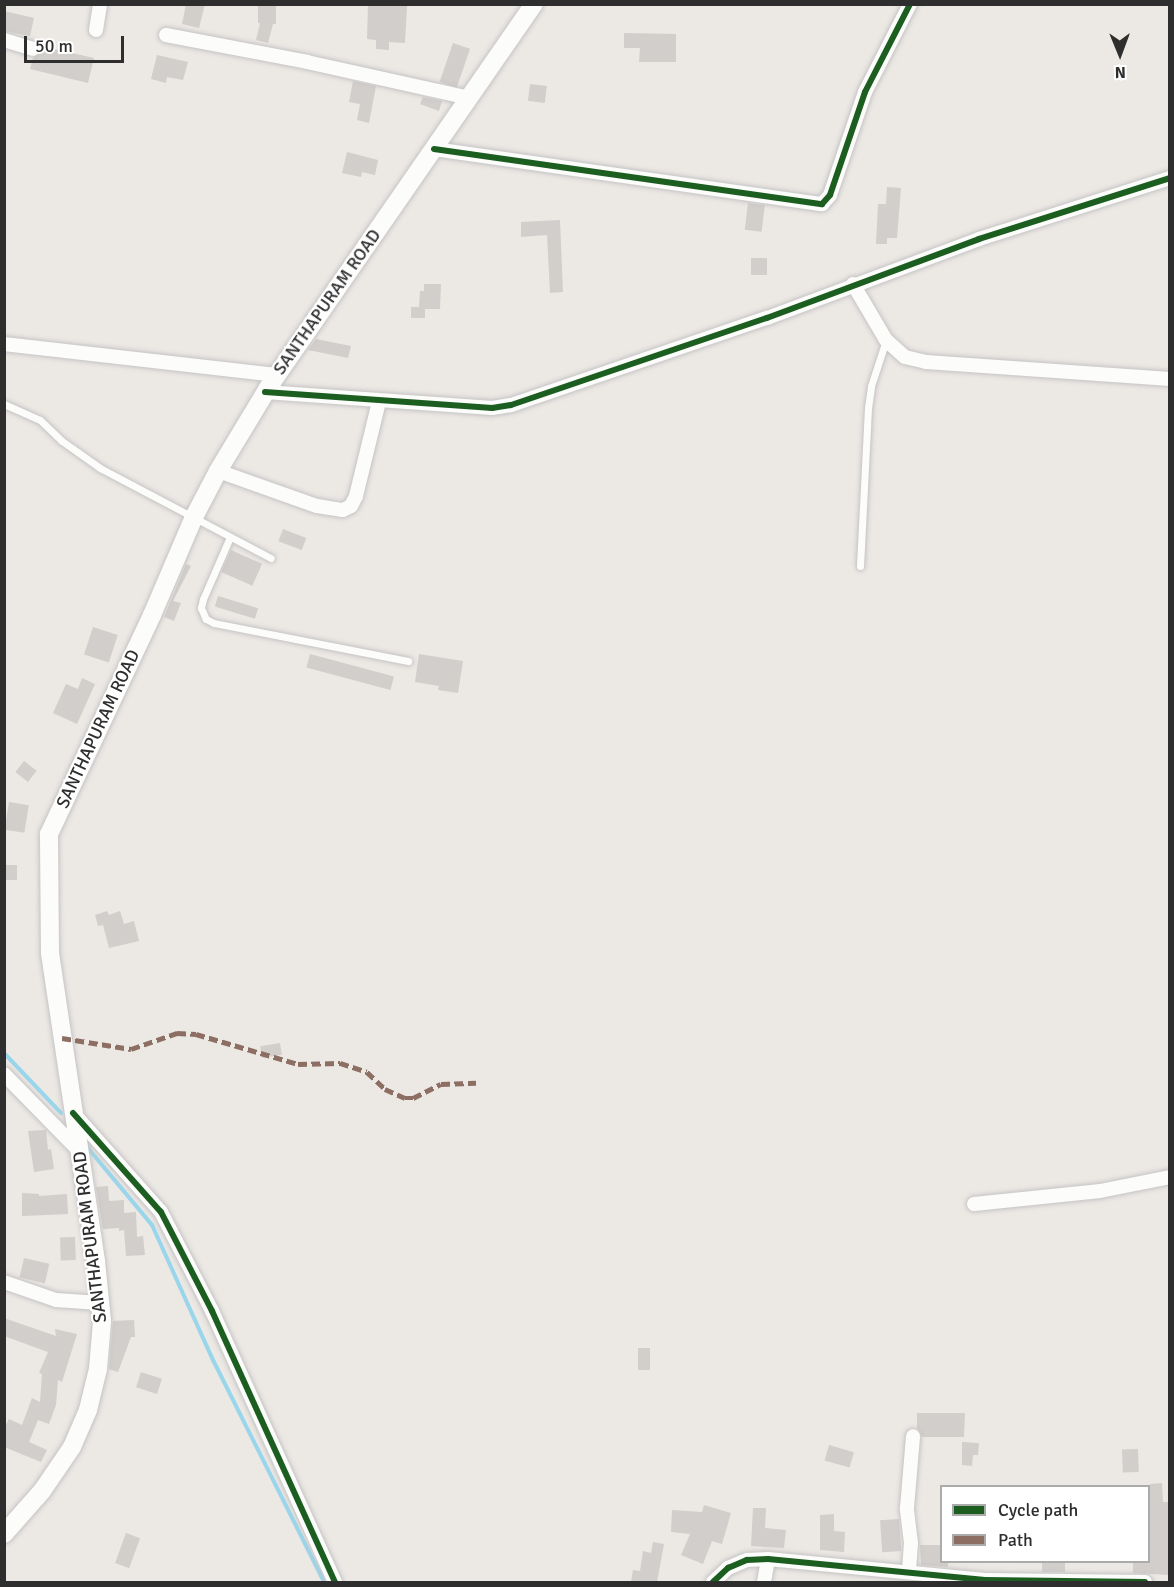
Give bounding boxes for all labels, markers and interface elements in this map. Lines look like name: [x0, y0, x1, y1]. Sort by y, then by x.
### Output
scale bar: [27, 24, 128, 62]
north arrow: [1090, 24, 1150, 84]
text: 50 m: [35, 35, 73, 57]
text: N: [1115, 62, 1126, 82]
street label: SANTHAPURAM ROAD: [269, 225, 385, 379]
street label: SANTHAPURAM ROAD: [52, 646, 144, 812]
street label: SANTHAPURAM ROAD: [69, 1150, 111, 1324]
legend: [940, 1485, 1150, 1563]
text: Cycle path: [998, 1499, 1078, 1521]
text: Path: [998, 1529, 1033, 1551]

